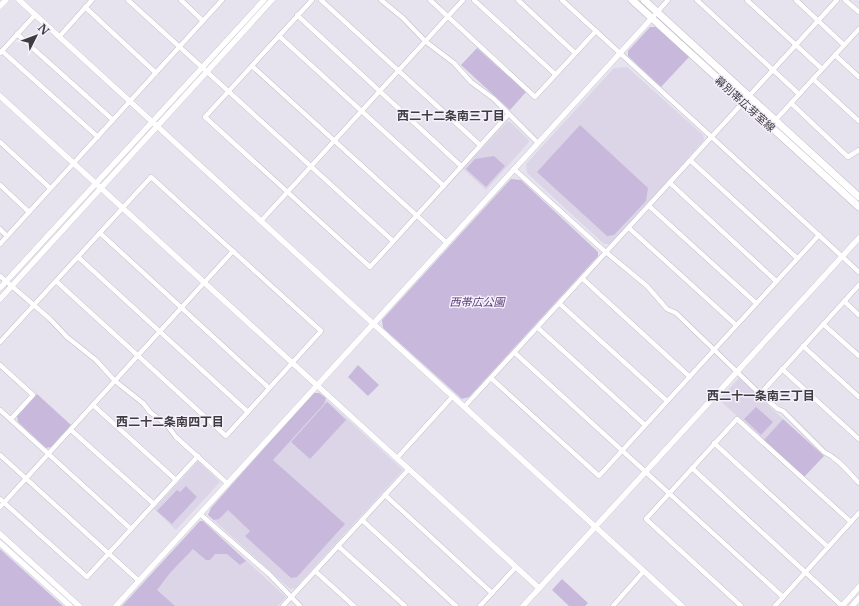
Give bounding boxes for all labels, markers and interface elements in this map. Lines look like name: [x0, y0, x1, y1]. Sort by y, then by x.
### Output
north arrow: [16, 16, 56, 56]
text: N: [35, 21, 53, 38]
street label: 幕別帯広芽室線: [712, 73, 778, 135]
district label: 西二十二条南三丁目: [397, 108, 505, 123]
park label: 西帯広公園: [450, 295, 506, 309]
district label: 西二十一条南三丁目: [707, 388, 815, 403]
district label: 西二十二条南四丁目: [116, 414, 224, 429]

